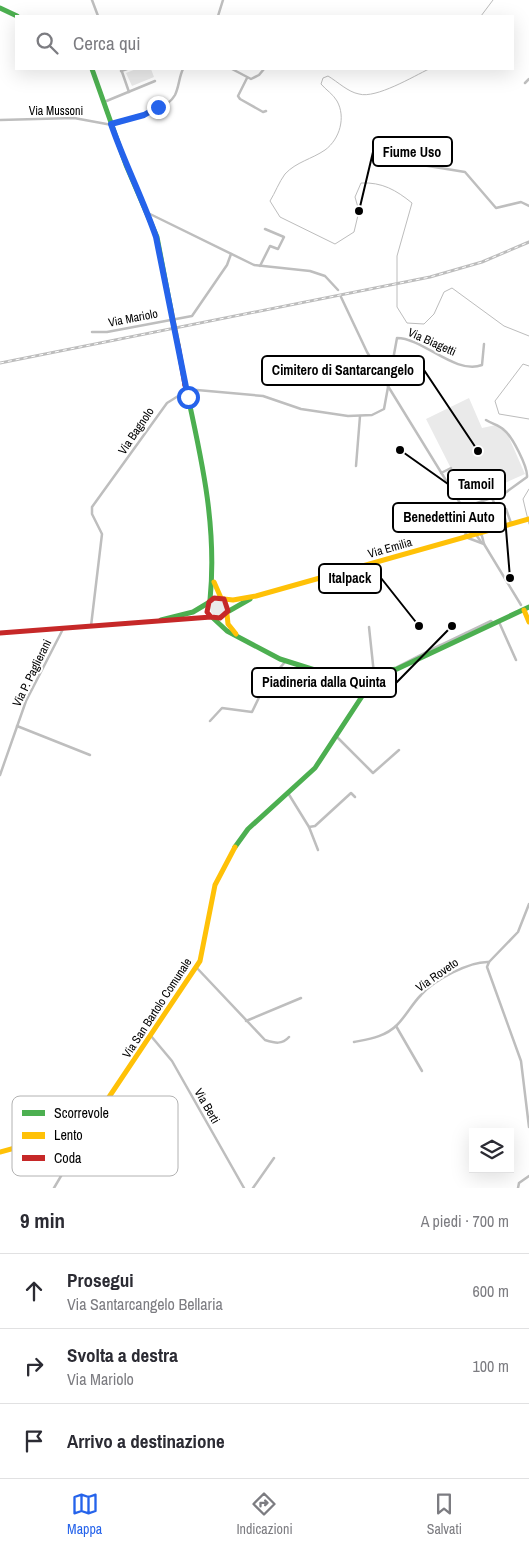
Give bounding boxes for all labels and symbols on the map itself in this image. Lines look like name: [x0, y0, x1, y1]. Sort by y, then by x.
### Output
route end: [147, 96, 170, 119]
street label: Via Mussoni: [29, 103, 83, 119]
callout: Fiume Uso: [373, 137, 452, 166]
text: Fiume Uso: [383, 143, 441, 161]
street label: Via Mariolo: [107, 305, 159, 331]
street label: Via Biagetti: [405, 324, 459, 360]
callout: Cimitero di Santarcangelo: [262, 356, 424, 385]
text: Cimitero di Santarcangelo: [272, 361, 414, 379]
route start: [177, 386, 200, 409]
street label: Via Bagnolo: [114, 404, 158, 458]
callout: Tamoil: [448, 470, 505, 499]
text: Tamoil: [458, 475, 494, 493]
callout: Benedettini Auto: [393, 503, 505, 532]
text: Benedettini Auto: [403, 508, 495, 526]
street label: Via Emilia: [366, 534, 414, 562]
callout: Italpack: [319, 564, 381, 593]
text: Italpack: [329, 569, 372, 587]
street label: Via P. Paglierani: [9, 637, 55, 709]
callout: Piadineria dalla Quinta: [252, 668, 396, 697]
text: Piadineria dalla Quinta: [262, 673, 387, 691]
street label: Via San Bartolo Comunale: [119, 955, 195, 1061]
street label: Via Roveto: [413, 955, 461, 995]
street label: Via Berti: [191, 1085, 223, 1127]
legend: [12, 1096, 178, 1176]
text: Scorrevole: [54, 1104, 109, 1122]
text: Lento: [54, 1126, 83, 1144]
text: Coda: [54, 1149, 82, 1167]

